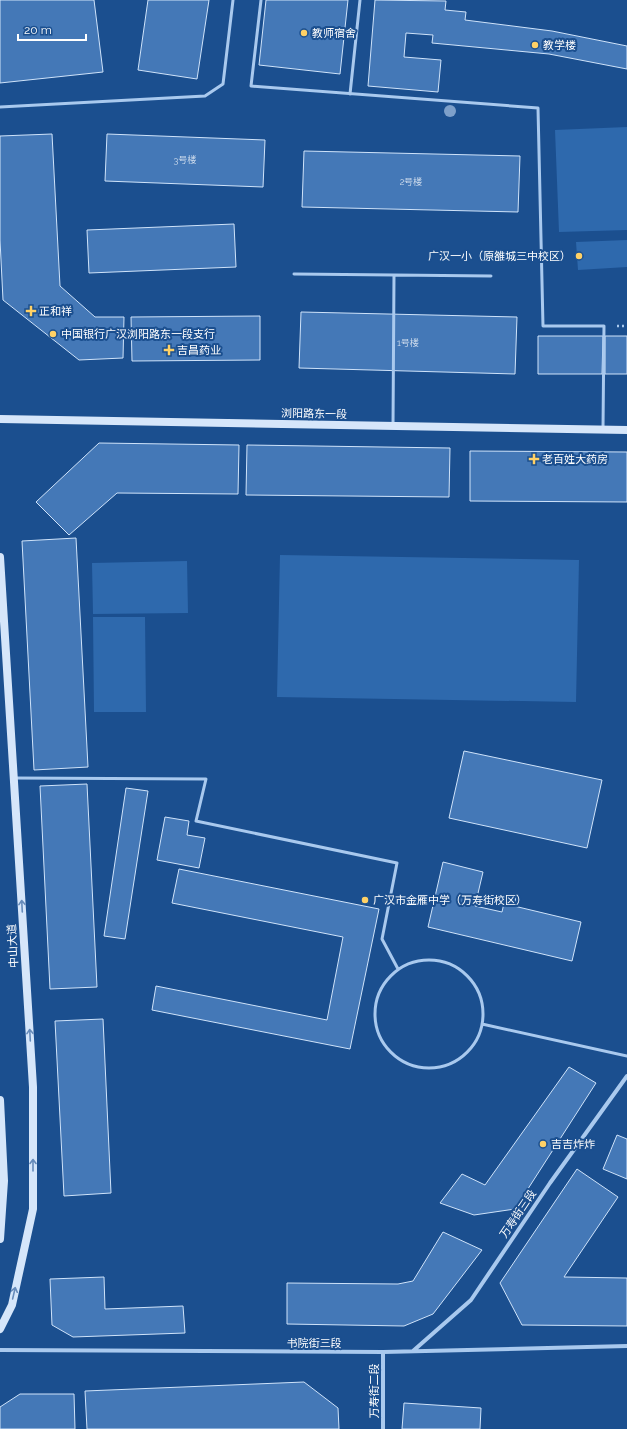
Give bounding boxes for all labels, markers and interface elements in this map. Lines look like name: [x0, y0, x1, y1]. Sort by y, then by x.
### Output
scale bar: [18, 16, 86, 42]
text: 20 m: [24, 23, 52, 37]
place label: 教师宿舍: [312, 27, 356, 40]
marker: 教师宿舍: [299, 28, 309, 38]
place label: 教学楼: [543, 39, 576, 52]
marker: 教学楼: [530, 40, 540, 50]
house number: 3号楼: [174, 155, 196, 165]
house number: 2号楼: [400, 177, 422, 187]
place label: 广汉一小（原雒城三中校区）: [428, 250, 571, 263]
marker: 广汉一小（原雒城三中校区）: [574, 251, 584, 261]
place label: 正和祥: [39, 305, 72, 318]
marker: 正和祥: [26, 306, 36, 316]
place label: 中国银行广汉浏阳路东一段支行: [61, 328, 215, 341]
marker: 中国银行广汉浏阳路东一段支行: [48, 329, 58, 339]
house number: 1号楼: [397, 338, 419, 348]
place label: 吉昌药业: [177, 344, 221, 357]
marker: 吉昌药业: [164, 345, 174, 355]
street label: 浏阳路东一段: [281, 407, 347, 421]
place label: 老百姓大药房: [542, 453, 608, 466]
marker: 老百姓大药房: [529, 454, 539, 464]
place label: 广汉市金雁中学（万寿街校区）: [373, 894, 527, 907]
marker: 广汉市金雁中学（万寿街校区）: [360, 895, 370, 905]
one-way arrow: [18, 900, 26, 913]
street label: 中山大道: [5, 924, 21, 968]
one-way arrow: [26, 1029, 33, 1042]
place label: 吉吉炸炸: [551, 1138, 595, 1151]
marker: 吉吉炸炸: [538, 1139, 548, 1149]
one-way arrow: [29, 1159, 37, 1172]
street label: 万寿街三段: [497, 1188, 539, 1240]
one-way arrow: [11, 1287, 19, 1300]
street label: 书院街三段: [287, 1337, 342, 1350]
street label: 万寿街二段: [368, 1364, 381, 1419]

